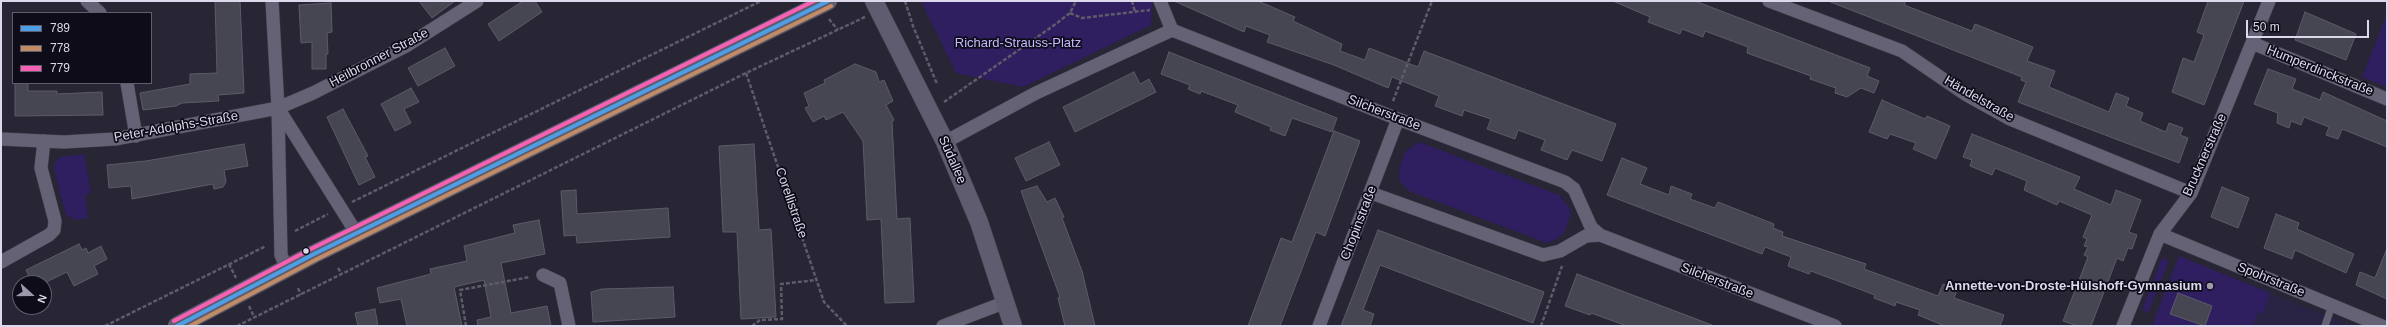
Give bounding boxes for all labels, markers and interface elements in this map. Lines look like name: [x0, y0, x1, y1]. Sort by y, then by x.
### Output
legend: [12, 12, 152, 84]
scale bar: [2248, 12, 2371, 38]
text: 50 m: [2253, 20, 2280, 34]
text: 789: [50, 21, 70, 35]
street label: Heilbronner Straße: [327, 25, 431, 91]
park label: Richard-Strauss-Platz: [955, 35, 1081, 51]
text: 778: [50, 41, 70, 55]
street label: Humperdinckstraße: [2264, 43, 2376, 99]
text: 779: [50, 61, 70, 75]
street label: Händelstraße: [1941, 73, 2017, 125]
street label: Silcherstraße: [1345, 92, 1423, 134]
street label: Peter-Adolphs-Straße: [113, 108, 239, 146]
street label: Brucknerstraße: [2180, 111, 2230, 199]
street label: Südallee: [935, 134, 969, 186]
street label: Corellistraße: [772, 166, 810, 240]
street label: Chopinstraße: [1338, 184, 1380, 262]
unlabelled marker: [301, 246, 311, 256]
street label: Spohrstraße: [2235, 259, 2307, 301]
street label: Silcherstraße: [1678, 260, 1756, 302]
north arrow: [12, 275, 52, 315]
place label: Annette-von-Droste-Hülshoff-Gymnasium: [1945, 278, 2202, 294]
marker: Annette-von-Droste-Hülshoff-Gymnasium: [2205, 281, 2215, 291]
text: N: [35, 293, 49, 305]

